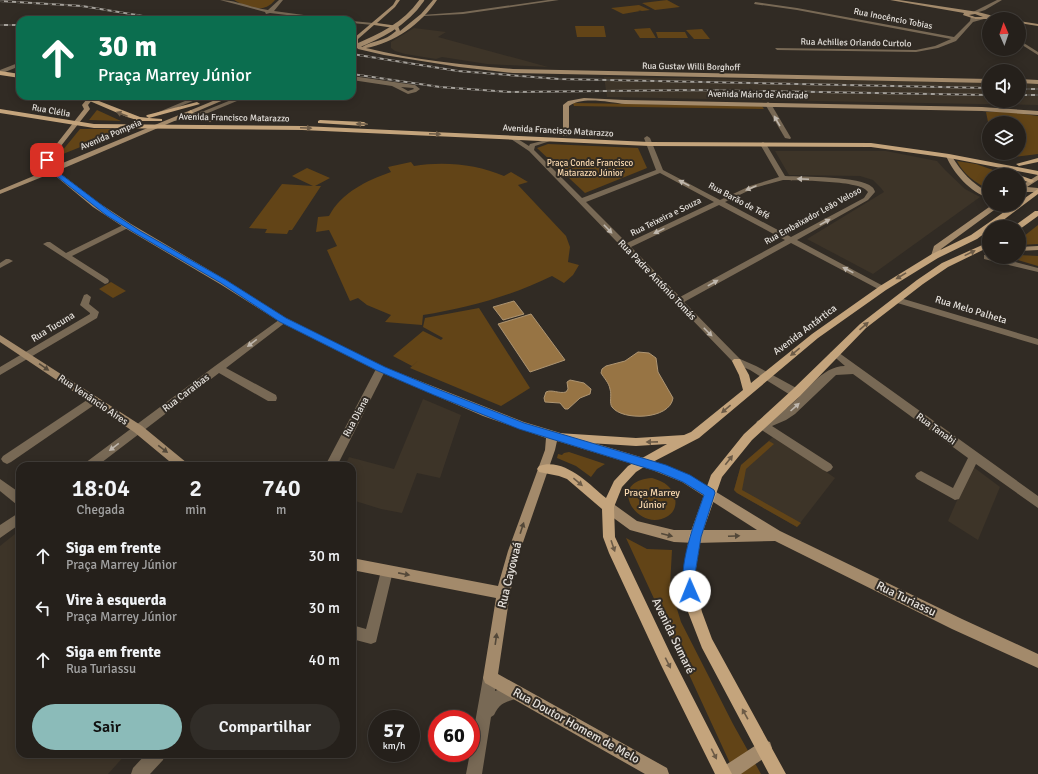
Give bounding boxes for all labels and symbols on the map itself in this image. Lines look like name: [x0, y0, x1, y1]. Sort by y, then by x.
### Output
street label: Rua Inocêncio Tobias: [853, 6, 933, 32]
north arrow: [982, 12, 1026, 56]
street label: Rua Achilles Orlando Curtolo: [801, 37, 912, 49]
street label: Rua Gustav Willi Borghoff: [642, 61, 741, 73]
street label: Avenida Mário de Andrade: [708, 89, 809, 101]
street label: Rua Clélia: [31, 102, 71, 120]
one-way arrow: [116, 110, 128, 116]
street label: Avenida Francisco Matarazzo: [178, 112, 290, 124]
one-way arrow: [774, 115, 781, 127]
street label: Avenida Pompeia: [79, 117, 144, 153]
one-way arrow: [356, 120, 368, 127]
street label: Avenida Francisco Matarazzo: [502, 123, 614, 139]
one-way arrow: [300, 124, 312, 131]
one-way arrow: [429, 131, 442, 138]
pin: [30, 143, 64, 177]
park label: Praça Conde Francisco Matarazzo Júnior: [547, 158, 634, 179]
one-way arrow: [796, 176, 809, 182]
one-way arrow: [678, 180, 689, 187]
street label: Rua Barão de Tefé: [706, 180, 772, 222]
one-way arrow: [745, 185, 756, 191]
street label: Rua Embaixador Leão Veloso: [763, 185, 864, 247]
street label: Rua Teixeira e Souza: [629, 195, 704, 239]
one-way arrow: [819, 218, 831, 225]
one-way arrow: [603, 224, 612, 234]
one-way arrow: [654, 228, 665, 234]
street label: Rua Padre Antônio Tomás: [615, 237, 699, 323]
one-way arrow: [965, 250, 976, 256]
one-way arrow: [843, 266, 854, 273]
one-way arrow: [895, 273, 907, 280]
one-way arrow: [707, 279, 719, 286]
street label: Rua Melo Palheta: [934, 293, 1008, 327]
street label: Avenida Antártica: [771, 302, 839, 358]
street label: Rua Tucuna: [29, 309, 77, 345]
one-way arrow: [858, 322, 869, 331]
one-way arrow: [703, 327, 713, 337]
one-way arrow: [246, 339, 257, 347]
one-way arrow: [790, 347, 801, 356]
one-way arrow: [39, 363, 49, 371]
street label: Rua Caraíbas: [160, 371, 212, 415]
street label: Rua Venâncio Aires: [56, 372, 131, 428]
street label: Rua Diana: [341, 395, 371, 439]
one-way arrow: [790, 402, 800, 411]
one-way arrow: [721, 405, 732, 414]
street label: Rua Tanabi: [914, 411, 958, 447]
one-way arrow: [645, 439, 658, 445]
one-way arrow: [109, 443, 120, 451]
one-way arrow: [157, 444, 168, 453]
one-way arrow: [724, 454, 733, 465]
one-way arrow: [573, 477, 584, 486]
park label: Praça Marrey Júnior: [624, 487, 680, 511]
one-way arrow: [519, 522, 525, 534]
one-way arrow: [661, 532, 674, 538]
one-way arrow: [728, 533, 741, 539]
street label: Rua Cayowaá: [495, 540, 525, 610]
one-way arrow: [610, 540, 616, 552]
position arrow: [669, 570, 711, 612]
one-way arrow: [398, 572, 410, 578]
street label: Rua Turiassu: [874, 578, 938, 620]
street label: Avenida Sumaré: [648, 596, 698, 676]
one-way arrow: [493, 633, 499, 645]
one-way arrow: [665, 658, 671, 669]
street label: Rua Doutor Homem de Melo: [510, 685, 642, 767]
one-way arrow: [742, 708, 748, 720]
speed limit sign: 60: [428, 710, 480, 762]
one-way arrow: [711, 748, 717, 759]

